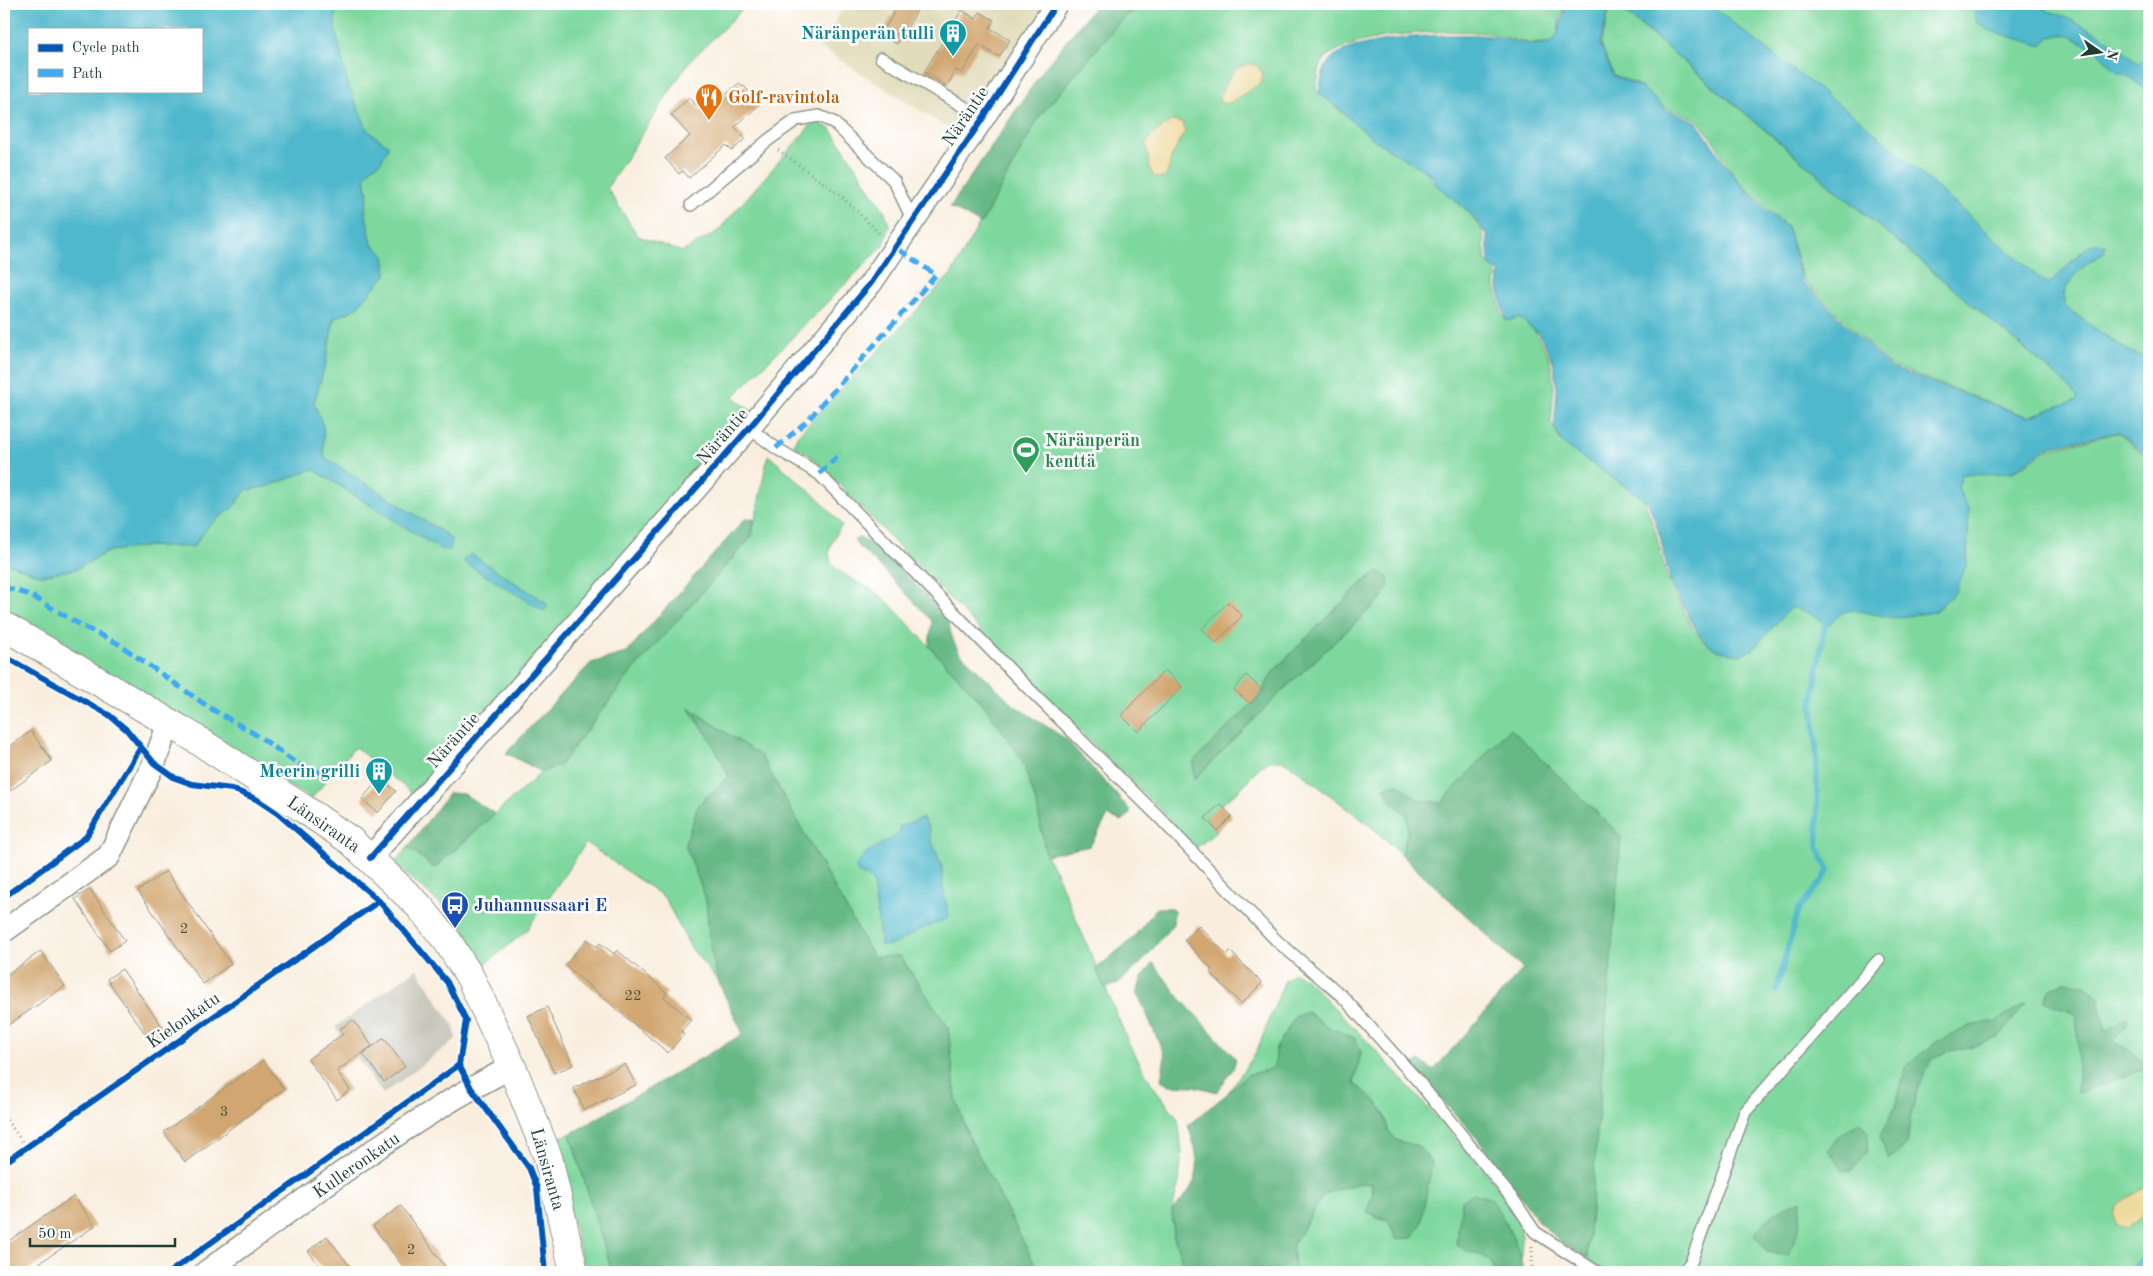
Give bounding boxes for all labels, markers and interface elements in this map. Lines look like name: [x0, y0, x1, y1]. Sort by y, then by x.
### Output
building icon: Näränperän tulli: [938, 18, 968, 57]
place label: Näränperän tulli: [801, 25, 934, 43]
legend: [28, 28, 202, 92]
north arrow: [2076, 28, 2126, 78]
text: Cycle path: [72, 41, 140, 56]
text: N: [2104, 48, 2120, 62]
text: Path: [72, 67, 102, 82]
restaurant icon: Golf-ravintola: [694, 82, 724, 121]
street label: Näräntie: [939, 83, 992, 150]
place label: Golf-ravintola: [728, 89, 840, 107]
street label: Näräntie: [694, 405, 752, 468]
place label: Näränperän kenttä: [1045, 432, 1140, 471]
sports icon: Näränperän kenttä: [1011, 435, 1041, 474]
street label: Näräntie: [424, 709, 483, 772]
building icon: Meerin grilli: [364, 756, 394, 795]
place label: Meerin grilli: [259, 763, 360, 781]
street label: Länsiranta: [284, 793, 363, 856]
bus stop icon: Juhannussaari E: [440, 890, 470, 929]
place label: Juhannussaari E: [474, 897, 607, 915]
house number: 2: [180, 922, 188, 937]
street label: Kielonkatu: [144, 989, 224, 1052]
house number: 22: [624, 989, 642, 1004]
house number: 3: [220, 1105, 228, 1120]
street label: Länsiranta: [527, 1126, 567, 1212]
street label: Kulleronkatu: [310, 1129, 404, 1202]
scale bar: [30, 1216, 175, 1248]
text: 50 m: [38, 1227, 72, 1242]
house number: 2: [407, 1243, 415, 1258]

